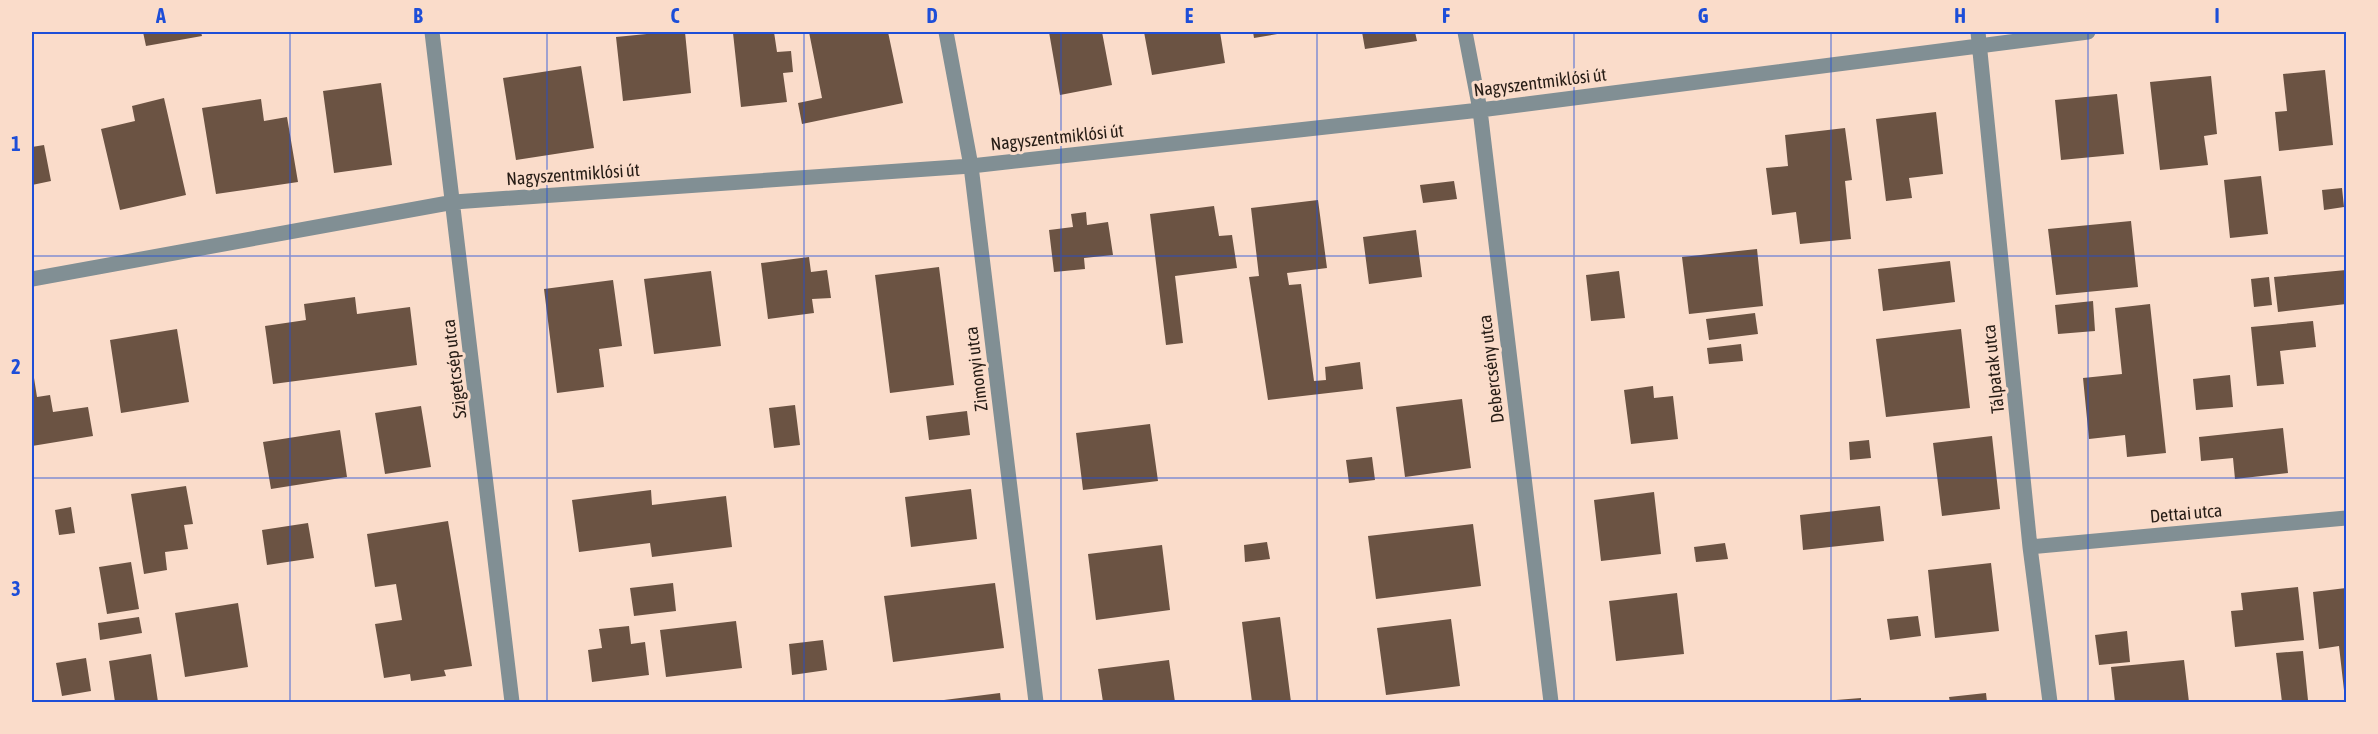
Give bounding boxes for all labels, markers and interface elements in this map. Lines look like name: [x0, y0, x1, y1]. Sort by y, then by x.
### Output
text: A: [155, 4, 166, 27]
text: B: [413, 4, 423, 27]
text: C: [671, 4, 680, 27]
text: D: [926, 4, 938, 27]
text: E: [1185, 4, 1194, 27]
text: F: [1442, 4, 1450, 27]
text: G: [1698, 4, 1709, 27]
text: H: [1954, 4, 1966, 27]
text: I: [2214, 4, 2220, 27]
street label: Nagyszentmiklósi út: [1472, 63, 1608, 101]
street label: Nagyszentmiklósi út: [989, 120, 1125, 154]
text: 1: [11, 132, 21, 155]
street label: Nagyszentmiklósi út: [506, 159, 640, 189]
street label: Debercsény utca: [1474, 314, 1508, 424]
street label: Szigetcsép utca: [438, 318, 470, 420]
street label: Tálpatak utca: [1978, 323, 2008, 415]
street label: Zimonyi utca: [960, 325, 992, 413]
text: 2: [11, 355, 21, 378]
street label: Dettai utca: [2149, 499, 2223, 527]
text: 3: [11, 577, 21, 600]

